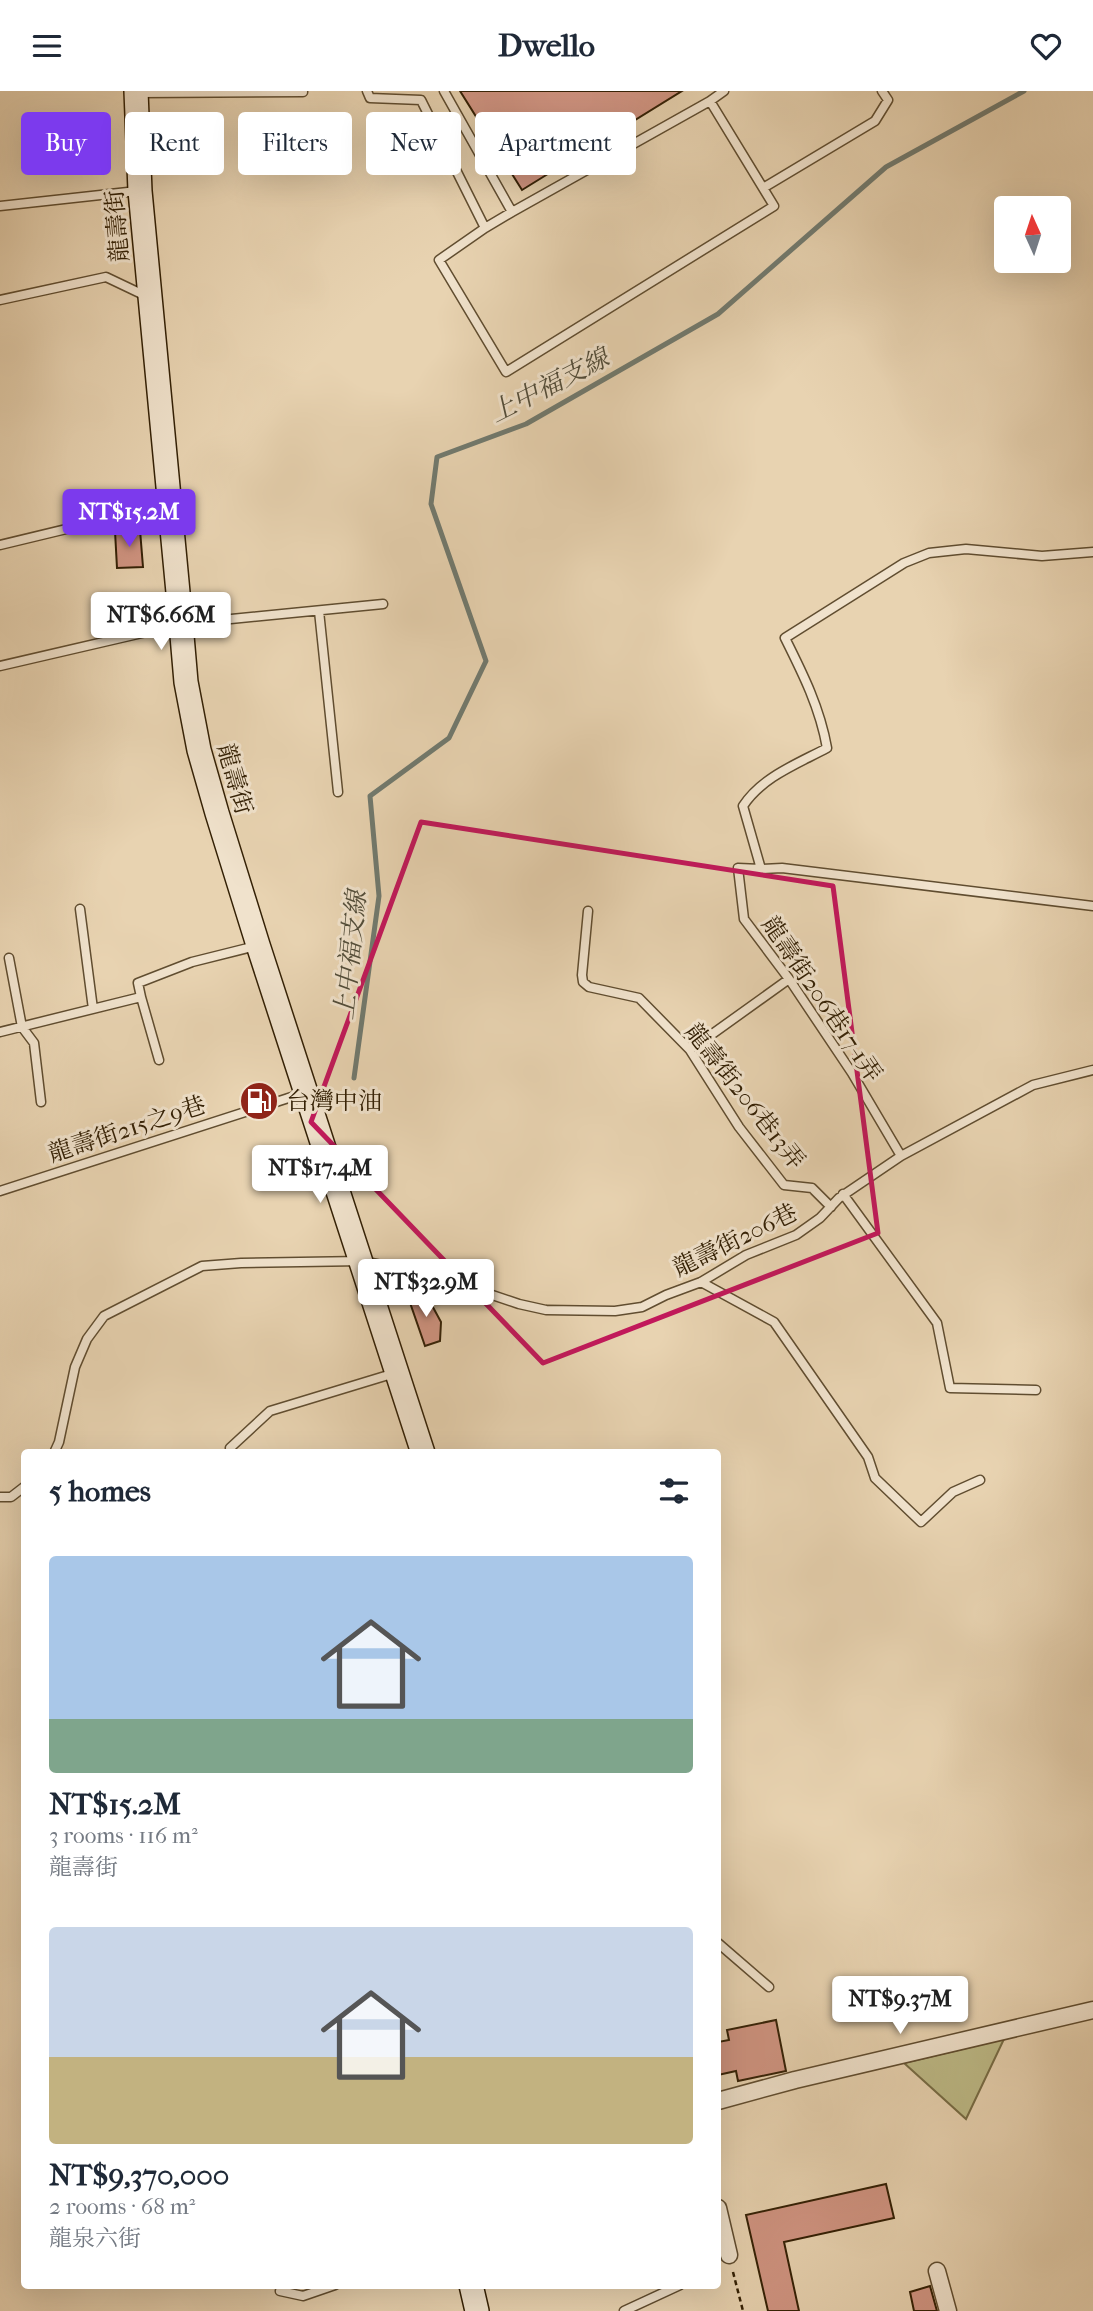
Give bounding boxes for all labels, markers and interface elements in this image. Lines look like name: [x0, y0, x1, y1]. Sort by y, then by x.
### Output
icon: menu: [28, 27, 66, 65]
text: Dwello: [498, 27, 595, 64]
icon: heart: [1027, 27, 1065, 65]
chip: Buy: [21, 112, 111, 175]
chip: Rent: [125, 112, 224, 175]
chip: Filters: [238, 112, 352, 175]
chip: New: [366, 112, 461, 175]
chip: Apartment: [475, 112, 636, 175]
street label: 龍壽街: [100, 189, 134, 263]
north arrow: [994, 196, 1071, 273]
map controls: [994, 196, 1071, 273]
water label: 上中福支線: [484, 341, 617, 429]
pin: NT$15.2M: [57, 489, 201, 549]
text: NT$15.2M: [79, 498, 179, 525]
pin: NT$6.66M: [89, 593, 233, 652]
text: NT$6.66M: [107, 601, 215, 628]
street label: 龍壽街: [212, 741, 258, 817]
water label: 上中福支線: [328, 886, 373, 1021]
street label: 龍壽街206巷17-1弄: [756, 911, 888, 1087]
street label: 龍壽街206巷13弄: [679, 1018, 811, 1174]
fuel station icon: 台灣中油: [238, 1080, 280, 1122]
place label: 台灣中油: [286, 1087, 382, 1115]
street label: 龍壽街215之9巷: [45, 1090, 209, 1168]
pin: NT$17.4M: [248, 1145, 392, 1205]
text: NT$17.4M: [268, 1154, 372, 1181]
street label: 龍壽街206巷: [668, 1198, 802, 1282]
pin: NT$32.9M: [354, 1259, 498, 1319]
text: NT$32.9M: [374, 1268, 478, 1295]
icon: filters: [655, 1472, 693, 1510]
text: 5 homes: [49, 1474, 151, 1509]
icon: home: [308, 1601, 434, 1727]
text: NT$15.2M: [49, 1787, 181, 1822]
text: 3 rooms · 116 m²: [49, 1822, 198, 1849]
text: 龍壽街: [49, 1854, 118, 1881]
icon: home: [308, 1972, 434, 2098]
pin: NT$9.37M: [828, 1976, 972, 2036]
text: NT$9.37M: [848, 1985, 952, 2012]
text: NT$9,370,000: [49, 2158, 229, 2193]
text: 2 rooms · 68 m²: [49, 2193, 195, 2220]
text: 龍泉六街: [49, 2225, 141, 2252]

